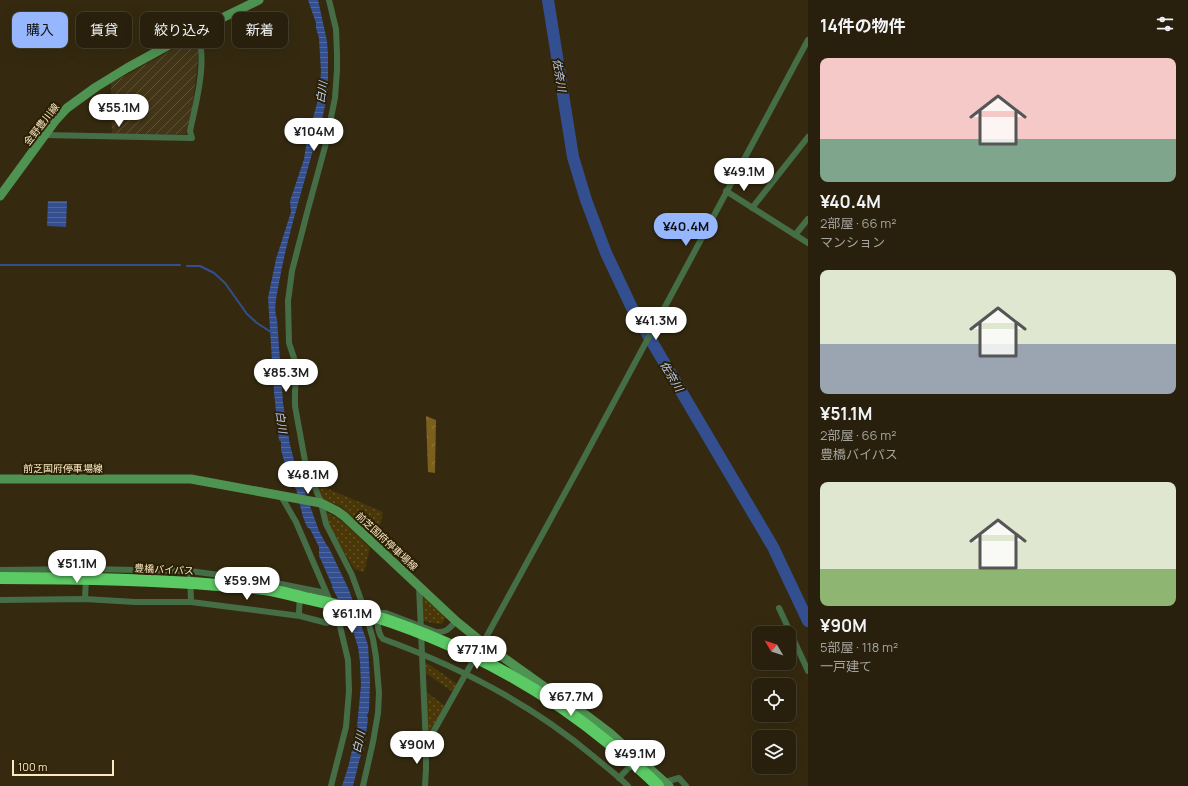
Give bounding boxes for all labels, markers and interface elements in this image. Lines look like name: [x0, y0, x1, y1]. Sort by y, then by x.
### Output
chip: 購入: [12, 12, 68, 48]
chip: 賃貸: [76, 12, 132, 48]
chip: 絞り込み: [140, 12, 224, 48]
chip: 新着: [232, 12, 288, 48]
icon: filters: [1154, 13, 1176, 35]
text: 14件の物件: [820, 14, 906, 37]
water label: 佐奈川: [550, 58, 570, 93]
water label: 白川: [312, 79, 330, 104]
icon: home: [962, 84, 1034, 156]
pin: ¥55.1M: [86, 94, 152, 128]
text: ¥55.1M: [98, 98, 140, 116]
street label: 金野豊川線: [20, 100, 62, 148]
pin: ¥104M: [286, 118, 342, 152]
text: ¥104M: [293, 122, 335, 140]
pin: ¥49.1M: [711, 158, 777, 192]
text: ¥49.1M: [723, 162, 765, 180]
text: ¥40.4M: [820, 190, 881, 213]
pin: ¥40.4M: [653, 213, 719, 247]
text: 2部屋 · 66 m²: [820, 214, 897, 232]
text: ¥40.4M: [663, 217, 709, 235]
text: マンション: [820, 233, 885, 251]
icon: home: [962, 296, 1034, 368]
pin: ¥41.3M: [623, 307, 689, 341]
text: ¥41.3M: [635, 311, 677, 329]
water label: 佐奈川: [657, 358, 687, 395]
pin: ¥85.3M: [253, 359, 319, 393]
text: ¥85.3M: [263, 363, 309, 381]
text: ¥51.1M: [820, 402, 872, 425]
water label: 白川: [273, 410, 291, 435]
text: 2部屋 · 66 m²: [820, 426, 897, 444]
text: 豊橋バイパス: [820, 445, 898, 463]
street label: 前芝国府停車場線: [23, 461, 103, 475]
pin: ¥48.1M: [275, 461, 341, 495]
text: ¥48.1M: [287, 465, 329, 483]
icon: home: [962, 508, 1034, 580]
street label: 前芝国府停車場線: [353, 509, 421, 573]
pin: ¥51.1M: [44, 550, 110, 584]
text: ¥51.1M: [57, 554, 97, 572]
street label: 豊橋バイパス: [134, 560, 194, 578]
pin: ¥59.9M: [214, 567, 280, 601]
text: ¥59.9M: [224, 571, 270, 589]
pin: ¥61.1M: [319, 600, 385, 634]
text: ¥61.1M: [332, 604, 372, 622]
text: ¥90M: [820, 614, 867, 637]
north arrow: [752, 626, 796, 670]
map controls: [752, 626, 796, 774]
pin: ¥77.1M: [444, 636, 510, 670]
text: 5部屋 · 118 m²: [820, 638, 898, 656]
text: ¥77.1M: [457, 640, 497, 658]
text: 一戸建て: [820, 657, 872, 675]
button: locate: [752, 678, 796, 722]
pin: ¥67.7M: [538, 683, 604, 717]
text: ¥67.7M: [549, 687, 593, 705]
water label: 白川: [348, 729, 368, 754]
button: layers: [752, 730, 796, 774]
pin: ¥90M: [393, 731, 441, 765]
text: ¥90M: [399, 735, 435, 753]
pin: ¥49.1M: [602, 740, 668, 774]
text: ¥49.1M: [614, 744, 656, 762]
scale bar: [12, 758, 114, 777]
text: 100 m: [18, 759, 47, 774]

